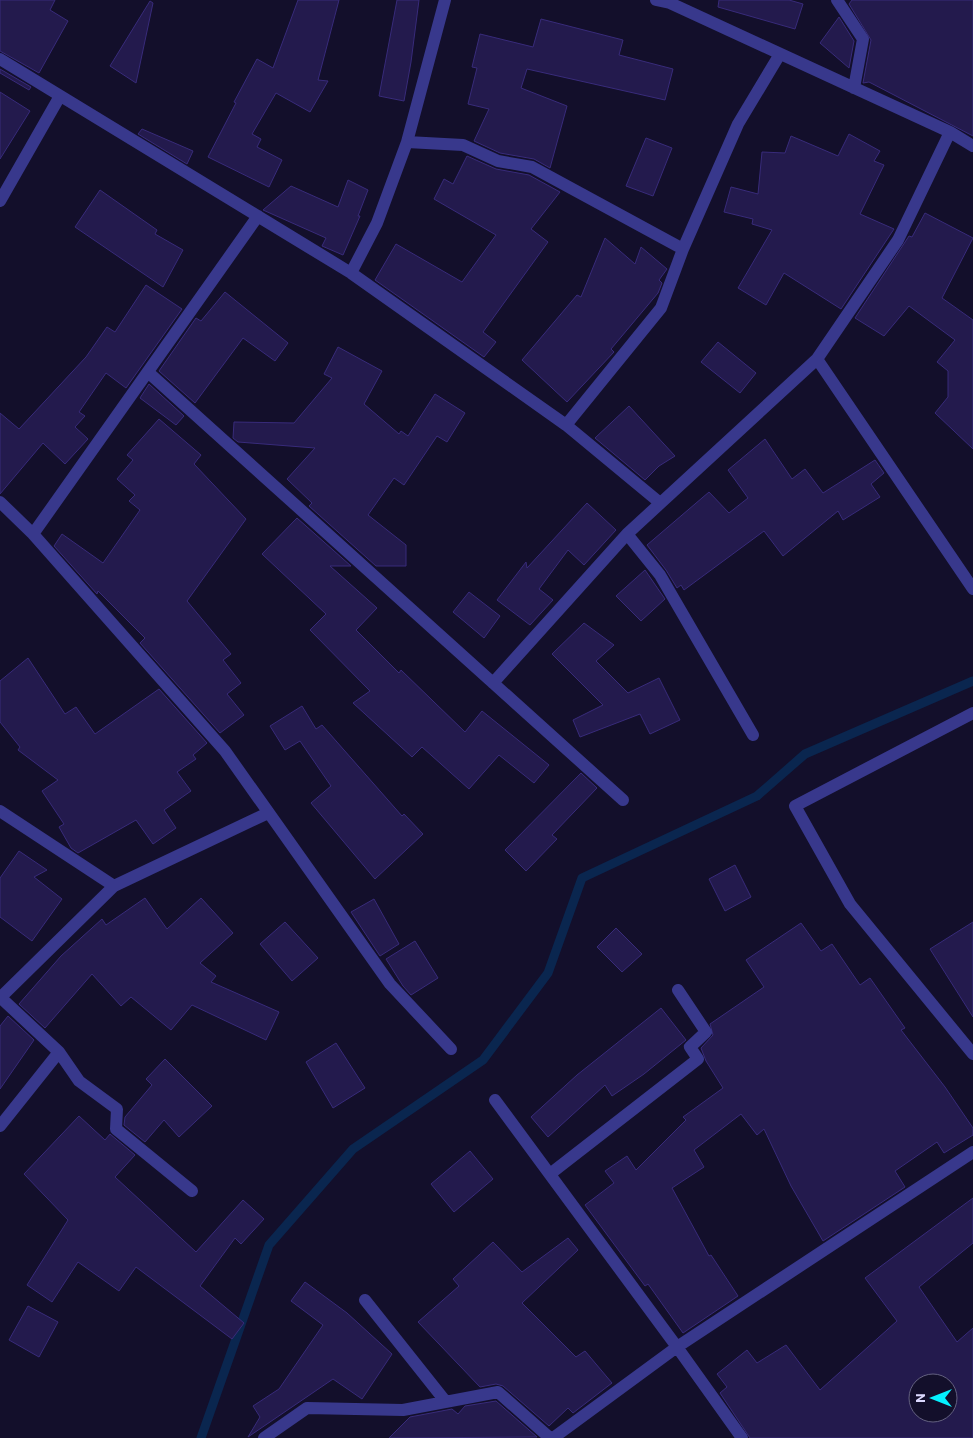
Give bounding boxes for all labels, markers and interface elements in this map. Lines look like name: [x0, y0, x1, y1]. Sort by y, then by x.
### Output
north arrow: [908, 1373, 958, 1423]
text: N: [911, 1393, 928, 1403]

